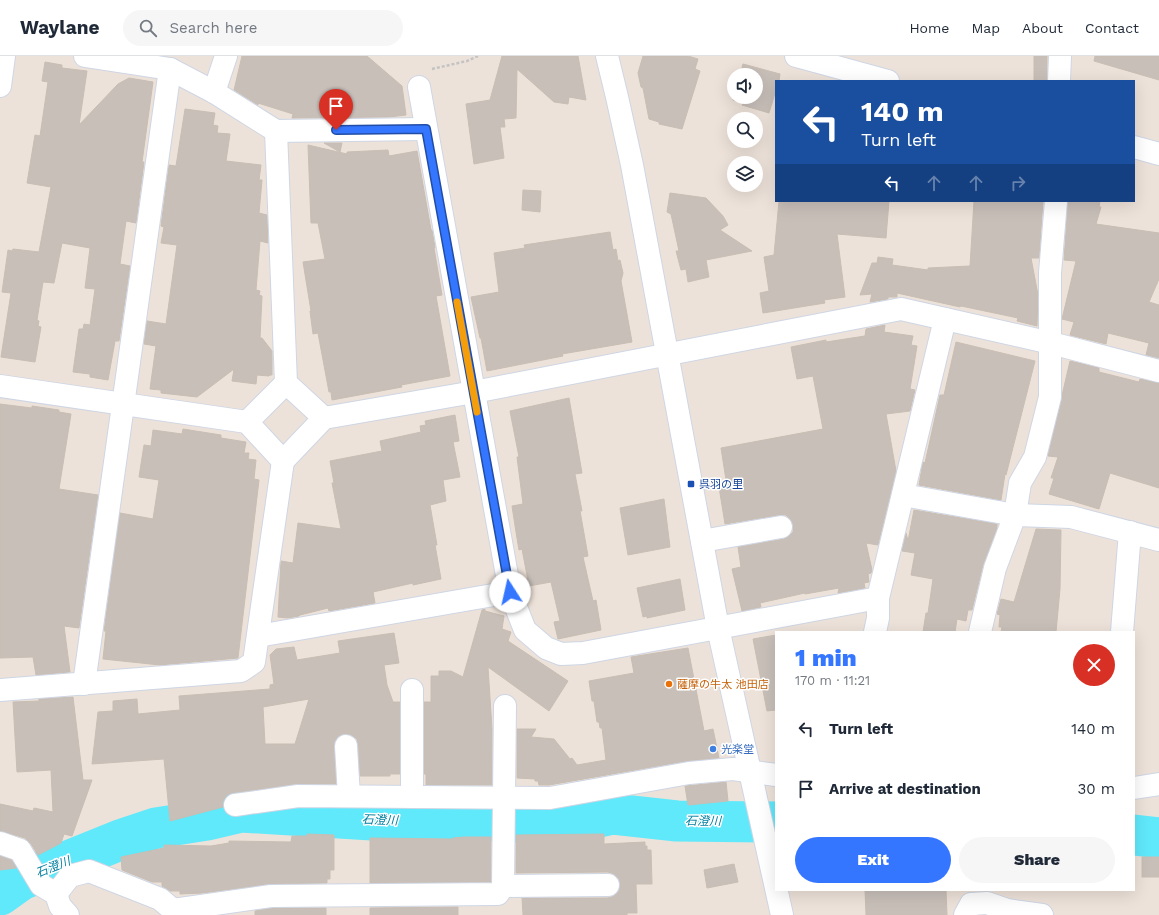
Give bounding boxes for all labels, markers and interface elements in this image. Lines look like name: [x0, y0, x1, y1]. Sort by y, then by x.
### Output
search box: [123, 10, 403, 46]
text: Waylane: [20, 16, 99, 39]
icon: search: [137, 17, 159, 39]
text: Search here: [169, 19, 257, 37]
text: Home: [909, 20, 949, 36]
text: Map: [971, 20, 1000, 36]
text: About: [1022, 20, 1063, 36]
text: Contact: [1085, 20, 1139, 36]
map controls: [727, 68, 763, 192]
button: sound: [727, 68, 763, 104]
pin: [319, 89, 353, 130]
icon: arrive: [325, 95, 347, 117]
text: 140 m: [861, 95, 944, 128]
icon: left: [795, 96, 847, 148]
button: search: [727, 112, 763, 148]
text: Turn left: [861, 129, 936, 150]
button: layers: [727, 156, 763, 192]
icon: left: [881, 172, 903, 194]
icon: ahead: [923, 172, 945, 194]
icon: ahead: [965, 172, 987, 194]
icon: right: [1007, 172, 1029, 194]
place label: 呉羽の里: [699, 478, 743, 491]
marker: 呉羽の里: [686, 479, 696, 489]
position arrow: [489, 571, 531, 613]
text: 1 min: [795, 644, 857, 672]
button: close: [1073, 644, 1115, 686]
text: 170 m · 11:21: [795, 673, 870, 688]
place label: 薩摩の牛太 池田店: [677, 678, 769, 691]
marker: 薩摩の牛太 池田店: [664, 679, 674, 689]
icon: left: [795, 718, 817, 740]
text: Turn left: [829, 720, 893, 738]
text: 140 m: [1071, 720, 1115, 738]
place label: 光楽堂: [721, 743, 754, 756]
marker: 光楽堂: [708, 744, 718, 754]
icon: arrive: [795, 778, 817, 800]
text: Arrive at destination: [829, 780, 981, 798]
text: 30 m: [1078, 780, 1115, 798]
water label: 石澄川: [362, 812, 400, 828]
water label: 石澄川: [685, 814, 723, 828]
button: Exit: [795, 837, 951, 883]
button: Share: [959, 837, 1115, 883]
water label: 石澄川: [34, 853, 74, 880]

